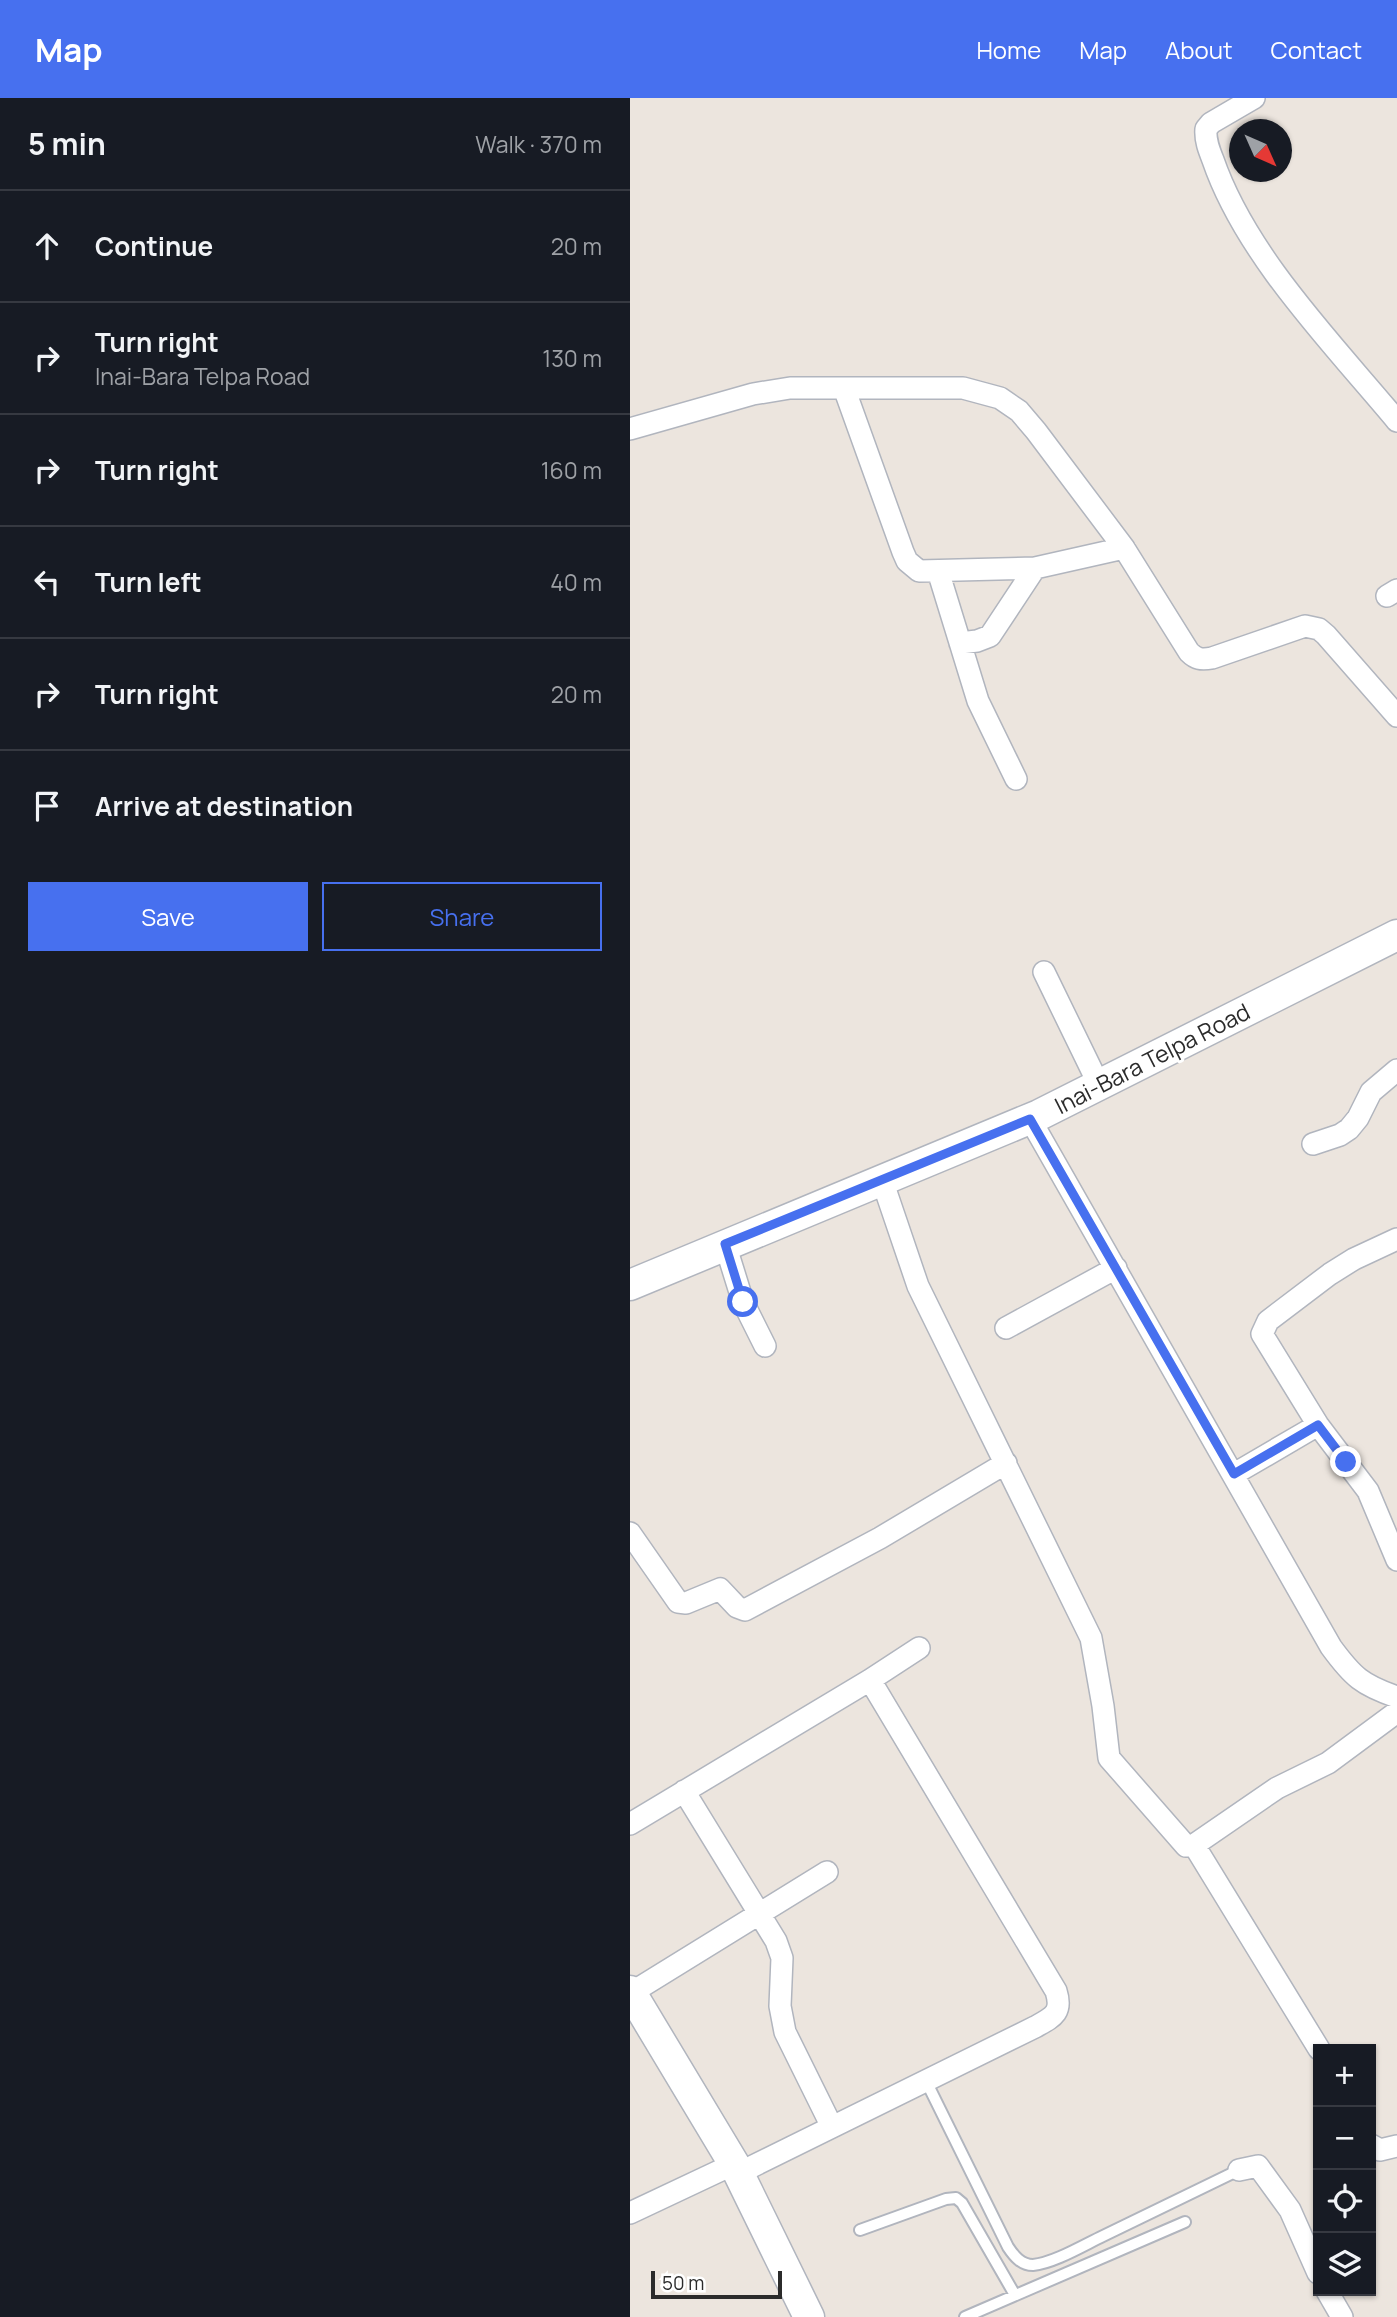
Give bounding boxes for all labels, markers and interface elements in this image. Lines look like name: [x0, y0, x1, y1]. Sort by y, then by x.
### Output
text: Map: [35, 27, 103, 72]
text: Home: [976, 33, 1041, 66]
text: Map: [1079, 33, 1127, 66]
text: About: [1165, 33, 1233, 66]
text: Contact: [1271, 33, 1362, 66]
north arrow: [1229, 119, 1292, 182]
text: 5 min: [28, 123, 106, 164]
text: Walk · 370 m: [475, 128, 602, 160]
icon: ahead: [28, 227, 66, 265]
text: Continue: [95, 228, 213, 264]
text: 20 m: [551, 230, 602, 262]
text: Turn right: [95, 324, 219, 360]
icon: right: [28, 339, 66, 377]
text: 130 m: [542, 342, 602, 374]
text: Inai-Bara Telpa Road: [95, 360, 310, 392]
icon: right: [28, 451, 66, 489]
text: Turn right: [95, 452, 219, 488]
text: 160 m: [541, 454, 602, 486]
icon: left: [28, 563, 66, 601]
text: Turn left: [95, 564, 202, 600]
text: 40 m: [550, 566, 602, 598]
icon: right: [28, 675, 66, 713]
text: Turn right: [95, 676, 219, 712]
text: 20 m: [551, 678, 602, 710]
icon: arrive: [28, 787, 66, 825]
text: Arrive at destination: [95, 788, 353, 824]
button: Save: [28, 882, 308, 951]
button: Share: [322, 882, 602, 951]
street label: Inai-Bara Telpa Road: [1049, 995, 1255, 1121]
route start: [727, 1286, 758, 1317]
route end: [1330, 1446, 1361, 1477]
map controls: [1313, 2044, 1376, 2296]
button: +: [1313, 2044, 1376, 2107]
button: −: [1313, 2107, 1376, 2170]
button: locate: [1313, 2170, 1376, 2233]
button: layers: [1313, 2233, 1376, 2296]
scale bar: [651, 2268, 782, 2300]
text: 50 m: [662, 2270, 704, 2296]

